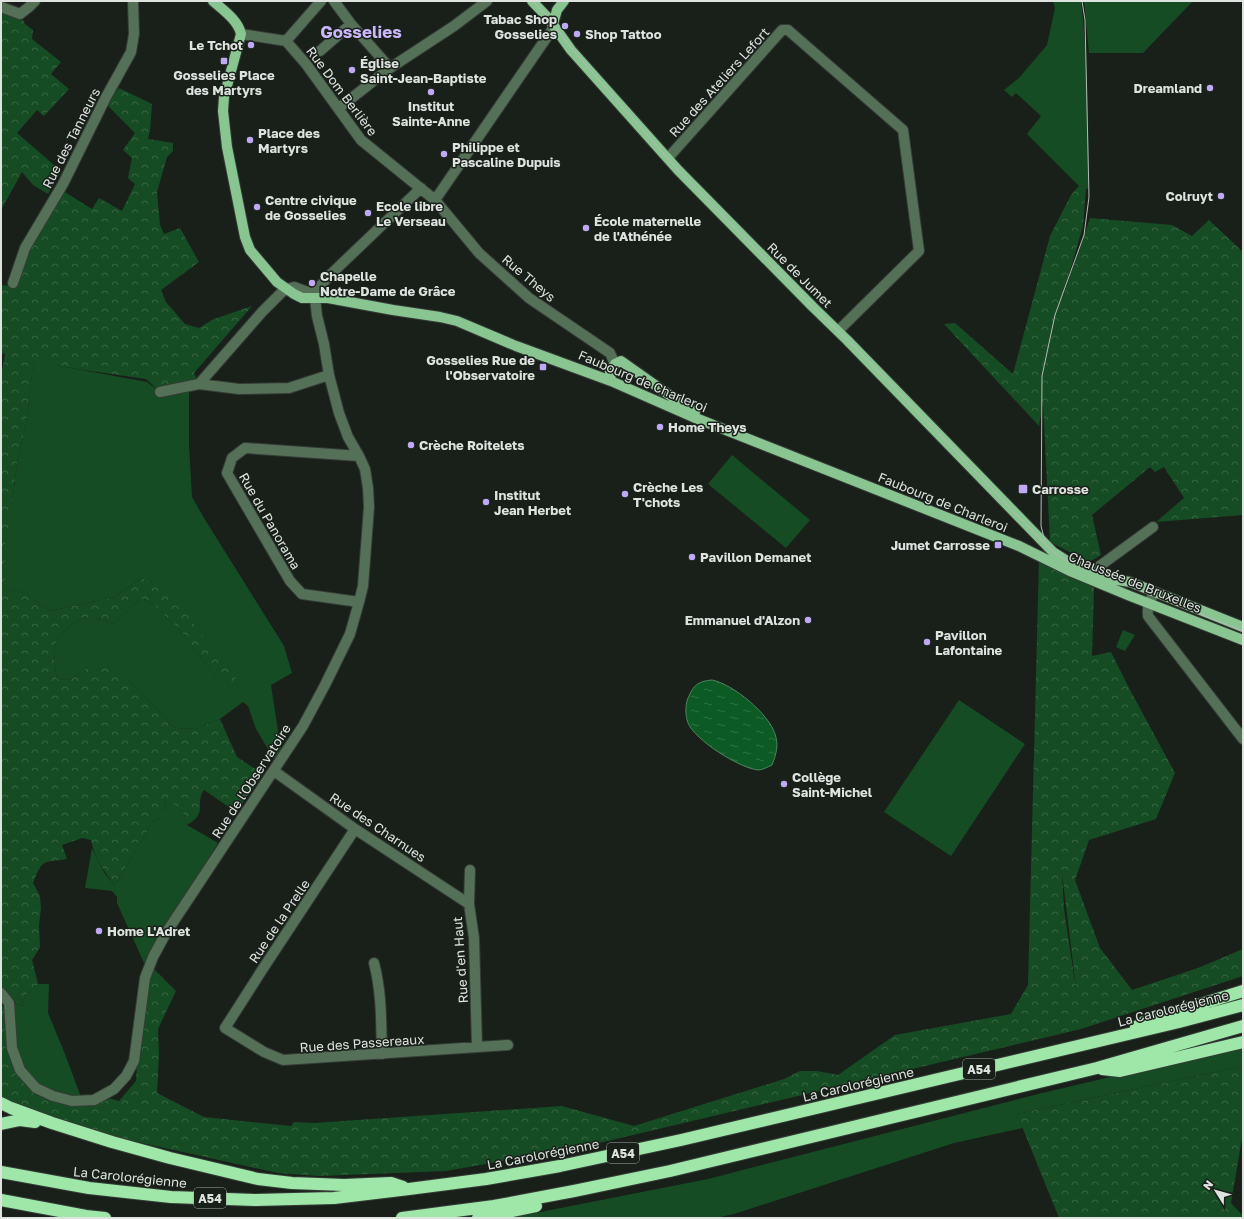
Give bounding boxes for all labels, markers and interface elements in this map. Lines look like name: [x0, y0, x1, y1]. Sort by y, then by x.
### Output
place label: Tabac Shop Gosselies: [483, 11, 557, 42]
district label: Gosselies: [320, 21, 402, 42]
marker: Tabac Shop Gosselies: [560, 21, 570, 31]
street label: Rue des Ateliers Lefort: [666, 24, 772, 140]
place label: Shop Tattoo: [585, 26, 662, 42]
marker: Shop Tattoo: [572, 29, 582, 39]
place label: Le Tchot: [189, 37, 243, 53]
marker: Le Tchot: [246, 40, 256, 50]
street label: Rue Dom Berlière: [303, 43, 381, 139]
place label: Église Saint-Jean-Baptiste: [360, 55, 487, 86]
marker: Gosselies Place des Martyrs: [219, 56, 229, 66]
marker: Église Saint-Jean-Baptiste: [347, 65, 357, 75]
place label: Gosselies Place des Martyrs: [173, 67, 275, 98]
place label: Dreamland: [1133, 80, 1202, 96]
marker: Dreamland: [1205, 83, 1215, 93]
street label: Rue des Tanneurs: [39, 85, 103, 191]
marker: Institut Sainte-Anne: [426, 87, 436, 97]
place label: Institut Sainte-Anne: [392, 98, 470, 129]
place label: Place des Martyrs: [258, 125, 320, 156]
marker: Place des Martyrs: [245, 135, 255, 145]
place label: Philippe et Pascaline Dupuis: [452, 139, 561, 170]
marker: Philippe et Pascaline Dupuis: [439, 149, 449, 159]
place label: Colruyt: [1166, 188, 1213, 204]
marker: Colruyt: [1216, 191, 1226, 201]
place label: Centre civique de Gosselies: [265, 192, 357, 223]
place label: Ecole libre Le Verseau: [376, 198, 446, 229]
marker: Centre civique de Gosselies: [252, 202, 262, 212]
marker: Ecole libre Le Verseau: [363, 208, 373, 218]
place label: École maternelle de l'Athénée: [594, 213, 702, 244]
marker: École maternelle de l'Athénée: [581, 223, 591, 233]
street label: Rue de Jumet: [764, 239, 836, 311]
street label: Rue Theys: [499, 251, 559, 305]
place label: Chapelle Notre-Dame de Grâce: [320, 268, 456, 299]
marker: Chapelle Notre-Dame de Grâce: [307, 278, 317, 288]
street label: Faubourg de Charleroi: [576, 347, 710, 415]
place label: Gosselies Rue de l'Observatoire: [426, 352, 535, 383]
marker: Gosselies Rue de l'Observatoire: [538, 362, 548, 372]
place label: Home Theys: [668, 419, 747, 435]
marker: Home Theys: [655, 422, 665, 432]
place label: Crèche Roitelets: [419, 437, 524, 453]
marker: Crèche Roitelets: [406, 440, 416, 450]
street label: Faubourg de Charleroi: [876, 469, 1010, 535]
street label: Rue du Panorama: [236, 470, 304, 572]
place label: Crèche Les T'chots: [633, 479, 703, 510]
place label: Carrosse: [1032, 481, 1089, 497]
marker: Carrosse: [1017, 483, 1029, 495]
place label: Institut Jean Herbet: [494, 487, 571, 518]
marker: Crèche Les T'chots: [620, 489, 630, 499]
marker: Institut Jean Herbet: [481, 497, 491, 507]
place label: Jumet Carrosse: [891, 537, 990, 553]
marker: Jumet Carrosse: [993, 540, 1003, 550]
street label: Chaussée de Bruxelles: [1066, 548, 1204, 616]
place label: Pavillon Demanet: [700, 549, 811, 565]
marker: Pavillon Demanet: [687, 552, 697, 562]
place label: Emmanuel d'Alzon: [685, 612, 800, 628]
marker: Emmanuel d'Alzon: [803, 615, 813, 625]
place label: Pavillon Lafontaine: [935, 627, 1003, 658]
marker: Pavillon Lafontaine: [922, 637, 932, 647]
street label: Rue de l'Observatoire: [208, 721, 294, 841]
place label: Collège Saint-Michel: [792, 769, 873, 800]
marker: Collège Saint-Michel: [779, 779, 789, 789]
street label: Rue des Charnues: [327, 789, 429, 865]
street label: Rue de la Prelle: [245, 876, 313, 966]
street label: Rue d'en Haut: [449, 916, 471, 1004]
place label: Home L'Adret: [107, 923, 190, 939]
marker: Home L'Adret: [94, 926, 104, 936]
street label: La Carolorégienne: [1116, 986, 1230, 1030]
street label: Rue des Passereaux: [299, 1031, 425, 1055]
road number: A54: [963, 1059, 995, 1079]
street label: La Carolorégienne: [801, 1063, 915, 1105]
street label: La Carolorégienne: [486, 1135, 600, 1173]
road number: A54: [607, 1143, 639, 1163]
street label: La Carolorégienne: [73, 1163, 187, 1191]
north arrow: [1196, 1171, 1236, 1211]
text: N: [1200, 1177, 1215, 1192]
road number: A54: [194, 1188, 226, 1208]

